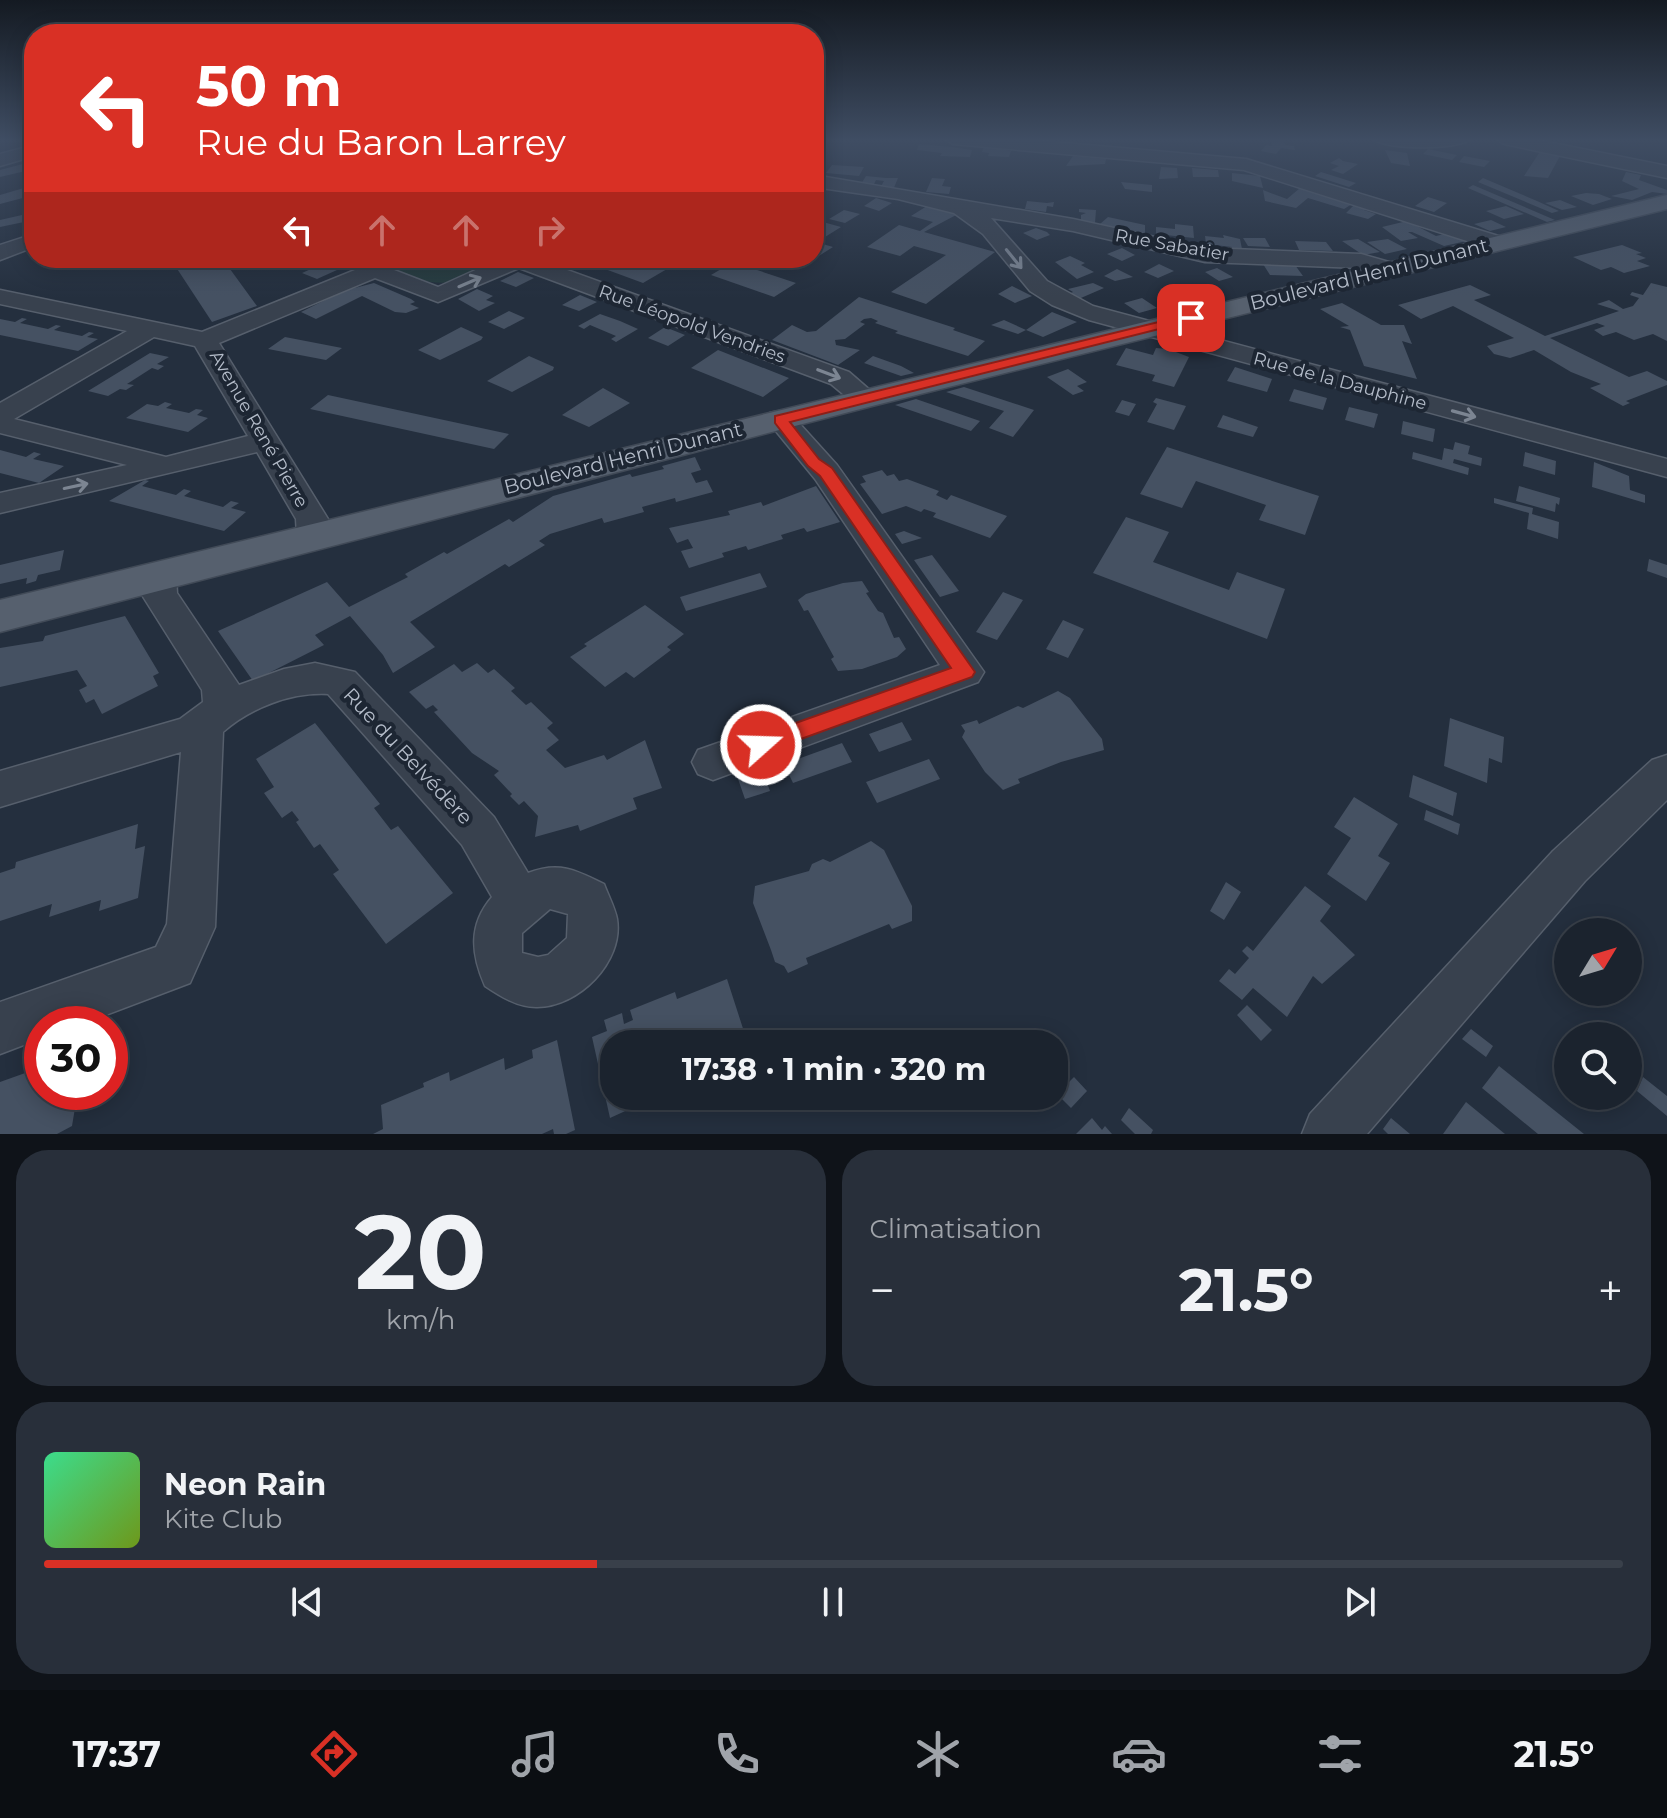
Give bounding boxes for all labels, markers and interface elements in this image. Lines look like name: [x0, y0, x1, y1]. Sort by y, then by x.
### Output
text: 50 m: [196, 52, 342, 120]
icon: left: [64, 56, 168, 160]
text: Rue du Baron Larrey: [196, 120, 566, 164]
icon: left: [276, 208, 320, 252]
icon: ahead: [360, 208, 404, 252]
icon: ahead: [444, 208, 488, 252]
icon: right: [528, 208, 572, 252]
street label: Rue Sabatier: [1113, 224, 1231, 266]
street label: Boulevard Henri Dunant: [1248, 233, 1490, 315]
one-way arrow: [1005, 248, 1023, 269]
one-way arrow: [457, 273, 482, 288]
street label: Rue Léopold Vendries: [596, 280, 789, 368]
pin: [1157, 284, 1225, 352]
icon: arrive: [1169, 296, 1213, 340]
street label: Avenue René Pierre: [205, 346, 313, 512]
street label: Rue de la Dauphine: [1251, 347, 1429, 415]
one-way arrow: [816, 368, 841, 382]
one-way arrow: [1451, 407, 1477, 422]
street label: Boulevard Henri Dunant: [502, 417, 744, 499]
one-way arrow: [63, 478, 88, 493]
street label: Rue du Belvédère: [338, 683, 478, 829]
position arrow: [719, 703, 803, 787]
north arrow: [1554, 918, 1642, 1006]
map controls: [1554, 918, 1642, 1110]
speed limit sign: 30: [24, 1006, 128, 1110]
button: search: [1554, 1022, 1642, 1110]
text: 17:38 · 1 min · 320 m: [682, 1051, 986, 1088]
text: 20: [355, 1188, 487, 1315]
text: Climatisation: [870, 1213, 1042, 1245]
text: 21.5°: [1179, 1253, 1314, 1326]
text: −: [870, 1263, 895, 1317]
text: +: [1598, 1263, 1623, 1317]
text: km/h: [386, 1304, 455, 1336]
text: Neon Rain: [164, 1466, 326, 1503]
text: Kite Club: [164, 1503, 282, 1535]
icon: previous: [285, 1580, 329, 1624]
icon: pause: [811, 1580, 855, 1624]
icon: next: [1338, 1580, 1382, 1624]
icon: directions: [306, 1726, 362, 1782]
icon: music: [507, 1726, 563, 1782]
icon: phone: [709, 1726, 765, 1782]
icon: climate: [910, 1726, 966, 1782]
icon: car: [1111, 1726, 1167, 1782]
icon: filters: [1312, 1726, 1368, 1782]
text: 17:37: [73, 1732, 161, 1776]
text: 21.5°: [1513, 1732, 1594, 1776]

